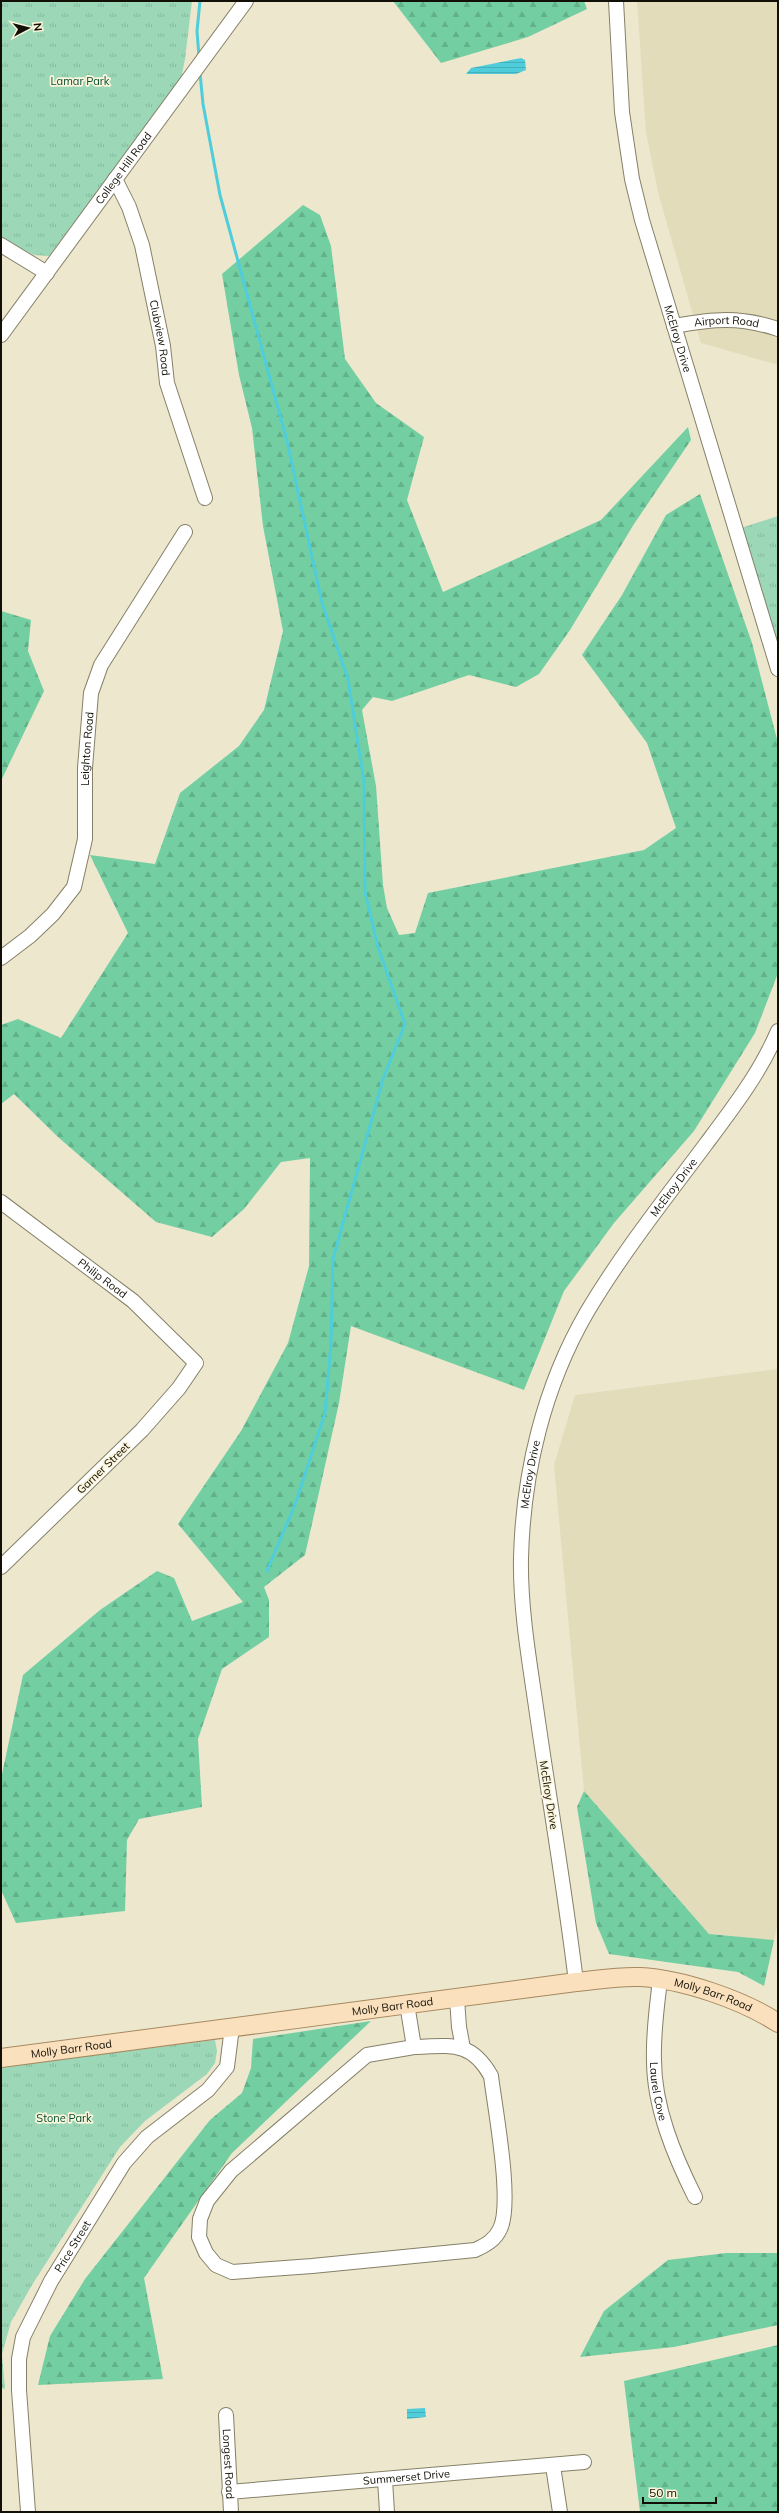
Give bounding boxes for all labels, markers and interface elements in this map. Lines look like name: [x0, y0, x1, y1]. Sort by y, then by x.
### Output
north arrow: [8, 8, 48, 48]
text: N: [30, 22, 45, 32]
park label: Lamar Park: [51, 74, 110, 88]
street label: College Hill Road: [92, 129, 155, 207]
street label: Clubview Road: [147, 298, 173, 376]
street label: McElroy Drive: [661, 303, 695, 374]
street label: Airport Road: [693, 313, 760, 331]
street label: Leighton Road: [78, 711, 96, 786]
street label: McElroy Drive: [647, 1155, 700, 1219]
street label: Philip Road: [75, 1255, 130, 1301]
street label: Garner Street: [74, 1439, 133, 1497]
street label: McElroy Drive: [517, 1439, 543, 1510]
street label: McElroy Drive: [537, 1760, 561, 1830]
street label: Molly Barr Road: [673, 1975, 755, 2015]
street label: Molly Barr Road: [351, 1994, 434, 2019]
street label: Molly Barr Road: [30, 2036, 113, 2061]
street label: Laurel Cove: [647, 2062, 670, 2122]
park label: Stone Park: [36, 2111, 92, 2125]
street label: Price Street: [51, 2218, 94, 2275]
street label: Longest Road: [220, 2428, 237, 2499]
street label: Summerset Drive: [362, 2466, 450, 2488]
scale bar: [643, 2479, 716, 2505]
text: 50 m: [649, 2485, 677, 2500]

